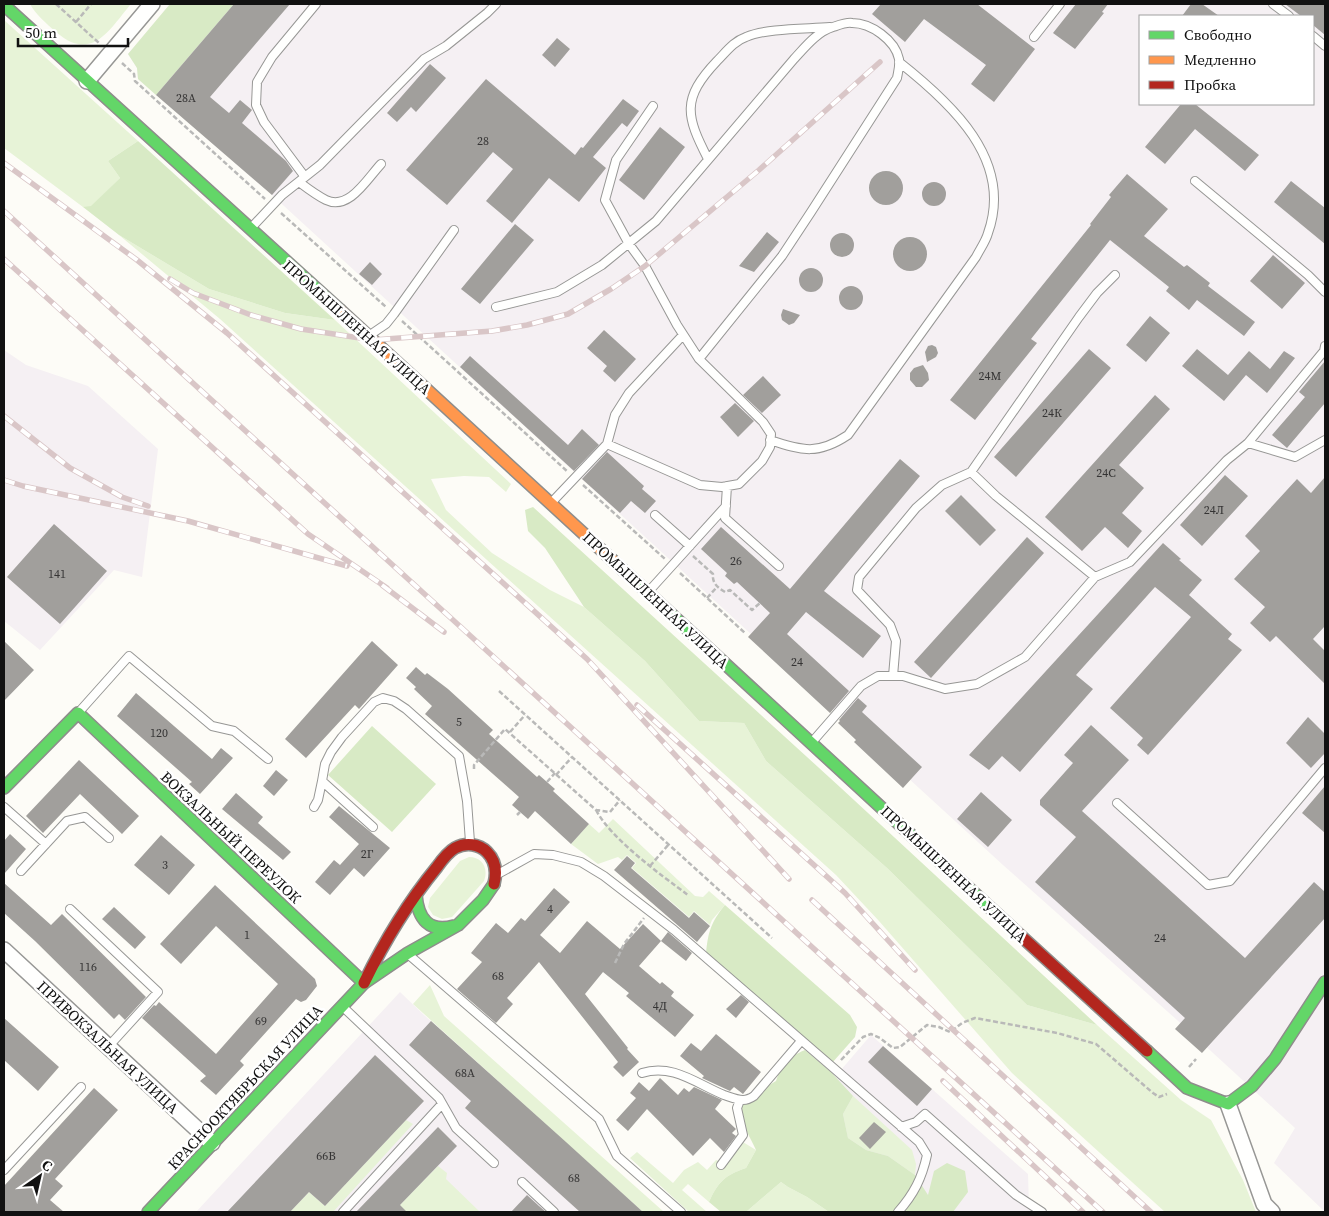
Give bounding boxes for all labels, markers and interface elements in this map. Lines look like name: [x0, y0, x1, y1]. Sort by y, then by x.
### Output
scale bar: [18, 15, 128, 47]
legend: [1139, 15, 1314, 105]
text: 50 m: [25, 22, 57, 43]
text: Свободно: [1184, 24, 1252, 45]
text: Медленно: [1184, 49, 1256, 70]
text: Пробка: [1184, 74, 1236, 95]
house number: 28А: [176, 90, 196, 106]
house number: 28: [477, 133, 489, 149]
street label: ПРОМЫШЛЕННАЯ УЛИЦА: [278, 255, 436, 399]
house number: 24М: [979, 368, 1002, 384]
house number: 24К: [1042, 405, 1062, 421]
house number: 24С: [1096, 465, 1116, 481]
house number: 24Л: [1204, 502, 1224, 518]
street label: ПРОМЫШЛЕННАЯ УЛИЦА: [578, 527, 734, 673]
house number: 26: [730, 553, 742, 569]
house number: 141: [48, 566, 66, 582]
house number: 24: [791, 654, 803, 670]
house number: 5: [456, 714, 462, 730]
house number: 120: [150, 725, 168, 741]
street label: ВОКЗАЛЬНЫЙ ПЕРЕУЛОК: [156, 766, 306, 908]
street label: ПРОМЫШЛЕННАЯ УЛИЦА: [876, 801, 1032, 947]
house number: 2Г: [361, 846, 374, 862]
house number: 3: [162, 857, 168, 873]
house number: 4: [547, 901, 553, 917]
house number: 1: [244, 927, 250, 943]
house number: 24: [1154, 930, 1166, 946]
house number: 116: [79, 959, 97, 975]
house number: 68: [492, 968, 504, 984]
street label: ПРИВОКЗАЛЬНАЯ УЛИЦА: [33, 976, 183, 1118]
house number: 4Д: [653, 998, 667, 1014]
street label: КРАСНООКТЯБРЬСКАЯ УЛИЦА: [163, 1000, 327, 1174]
house number: 69: [255, 1013, 267, 1029]
house number: 68А: [455, 1065, 475, 1081]
house number: 66В: [316, 1148, 336, 1164]
north arrow: [15, 1151, 65, 1201]
text: С: [38, 1154, 57, 1176]
house number: 68: [568, 1170, 580, 1186]

